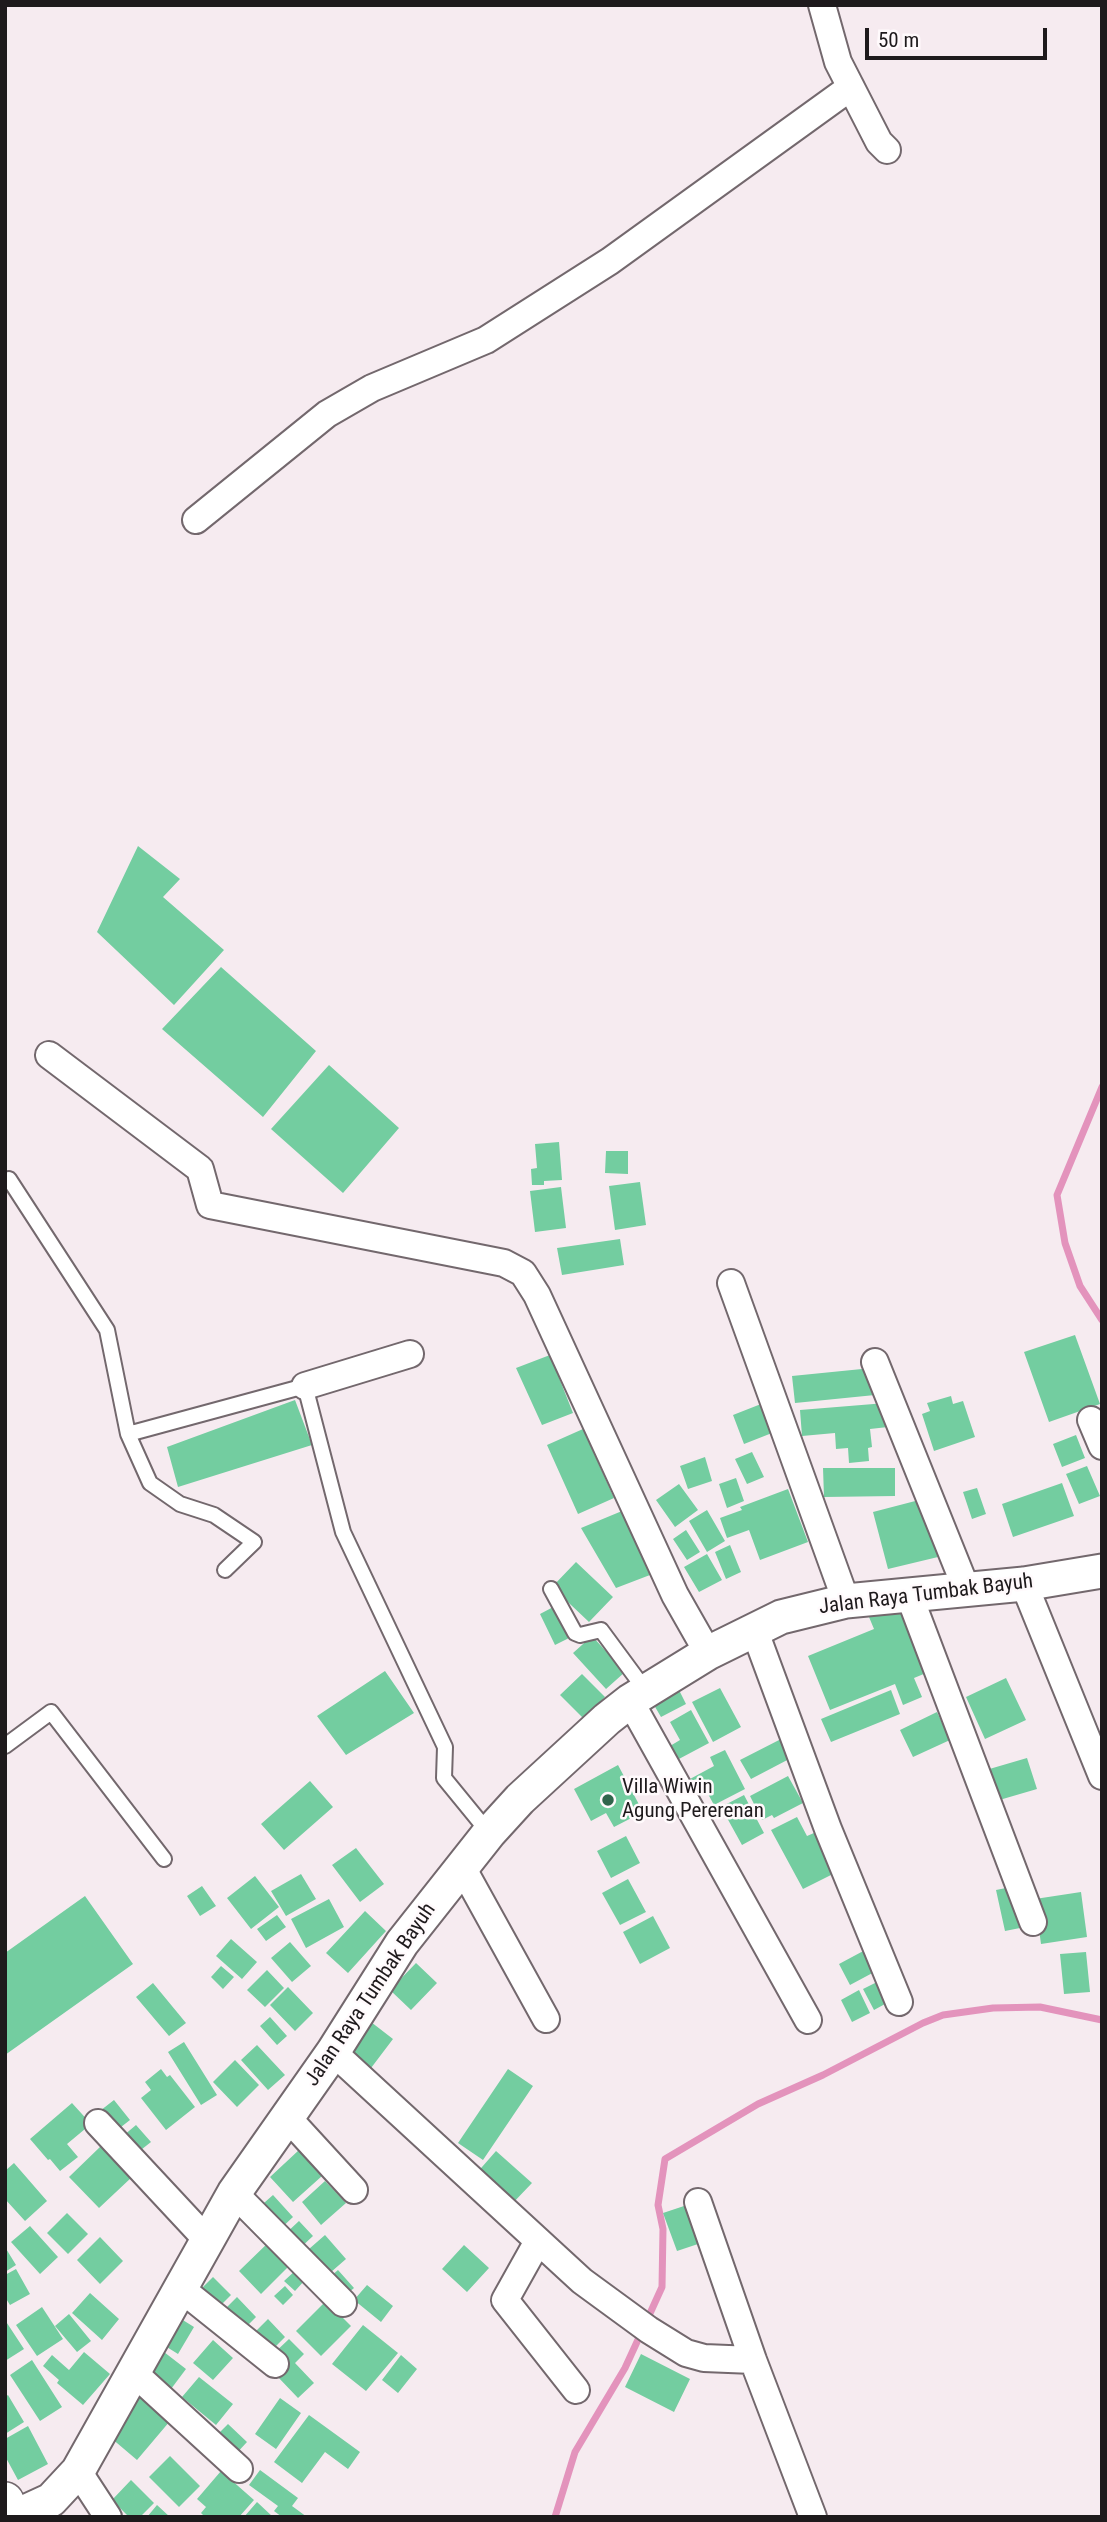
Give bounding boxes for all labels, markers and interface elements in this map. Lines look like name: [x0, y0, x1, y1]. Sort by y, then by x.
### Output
scale bar: [869, 14, 1051, 58]
text: 50 m: [878, 28, 919, 52]
street label: Jalan Raya Tumbak Bayuh: [817, 1569, 1035, 1621]
place label: Villa Wiwin Agung Pererenan: [622, 1775, 764, 1825]
marker: Villa Wiwin Agung Pererenan: [600, 1792, 616, 1808]
street label: Jalan Raya Tumbak Bayuh: [300, 1899, 442, 2091]

